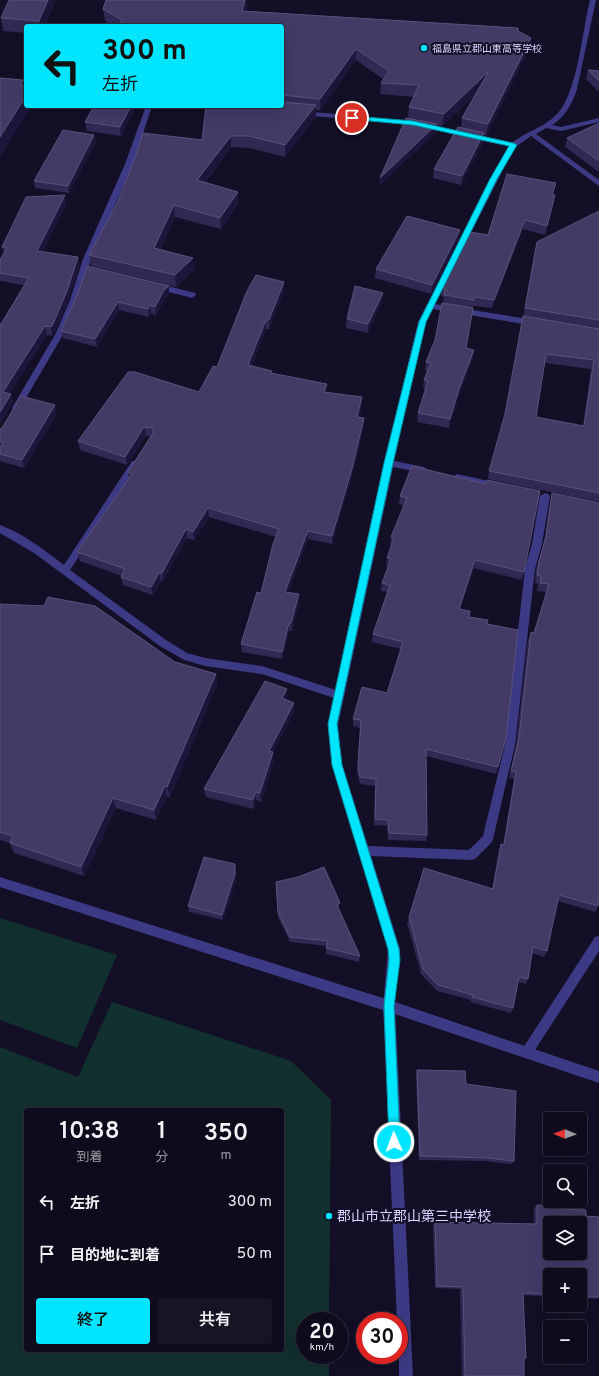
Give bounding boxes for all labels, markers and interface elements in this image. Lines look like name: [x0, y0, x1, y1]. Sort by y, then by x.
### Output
text: 300 m: [102, 34, 187, 70]
icon: left: [36, 40, 88, 92]
marker: 福島県立郡山東高等学校: [419, 43, 429, 53]
place label: 福島県立郡山東高等学校: [432, 43, 542, 56]
text: 左折: [102, 74, 138, 97]
pin: [335, 101, 369, 135]
icon: arrive: [341, 107, 363, 129]
north arrow: [543, 1112, 587, 1156]
map controls: [543, 1112, 587, 1364]
text: 10:38: [60, 1117, 120, 1147]
text: 1: [157, 1117, 166, 1147]
text: 350: [204, 1119, 248, 1149]
position arrow: [373, 1121, 415, 1163]
text: m: [221, 1148, 232, 1164]
text: 到着: [77, 1150, 103, 1166]
text: 分: [155, 1150, 168, 1166]
button: search: [543, 1164, 587, 1208]
icon: left: [36, 1191, 58, 1213]
text: 300 m: [228, 1193, 272, 1212]
text: 左折: [70, 1195, 100, 1214]
place label: 郡山市立郡山第三中学校: [337, 1208, 491, 1226]
marker: 郡山市立郡山第三中学校: [324, 1211, 334, 1221]
button: layers: [543, 1216, 587, 1260]
icon: arrive: [36, 1243, 58, 1265]
text: 50 m: [237, 1245, 272, 1264]
text: 目的地に到着: [70, 1247, 160, 1266]
button: +: [543, 1268, 587, 1312]
button: 終了: [36, 1298, 150, 1344]
button: 共有: [158, 1298, 272, 1344]
speed limit sign: 30: [356, 1312, 408, 1364]
text: 20: [309, 1320, 335, 1346]
button: −: [543, 1320, 587, 1364]
text: km/h: [310, 1341, 334, 1354]

